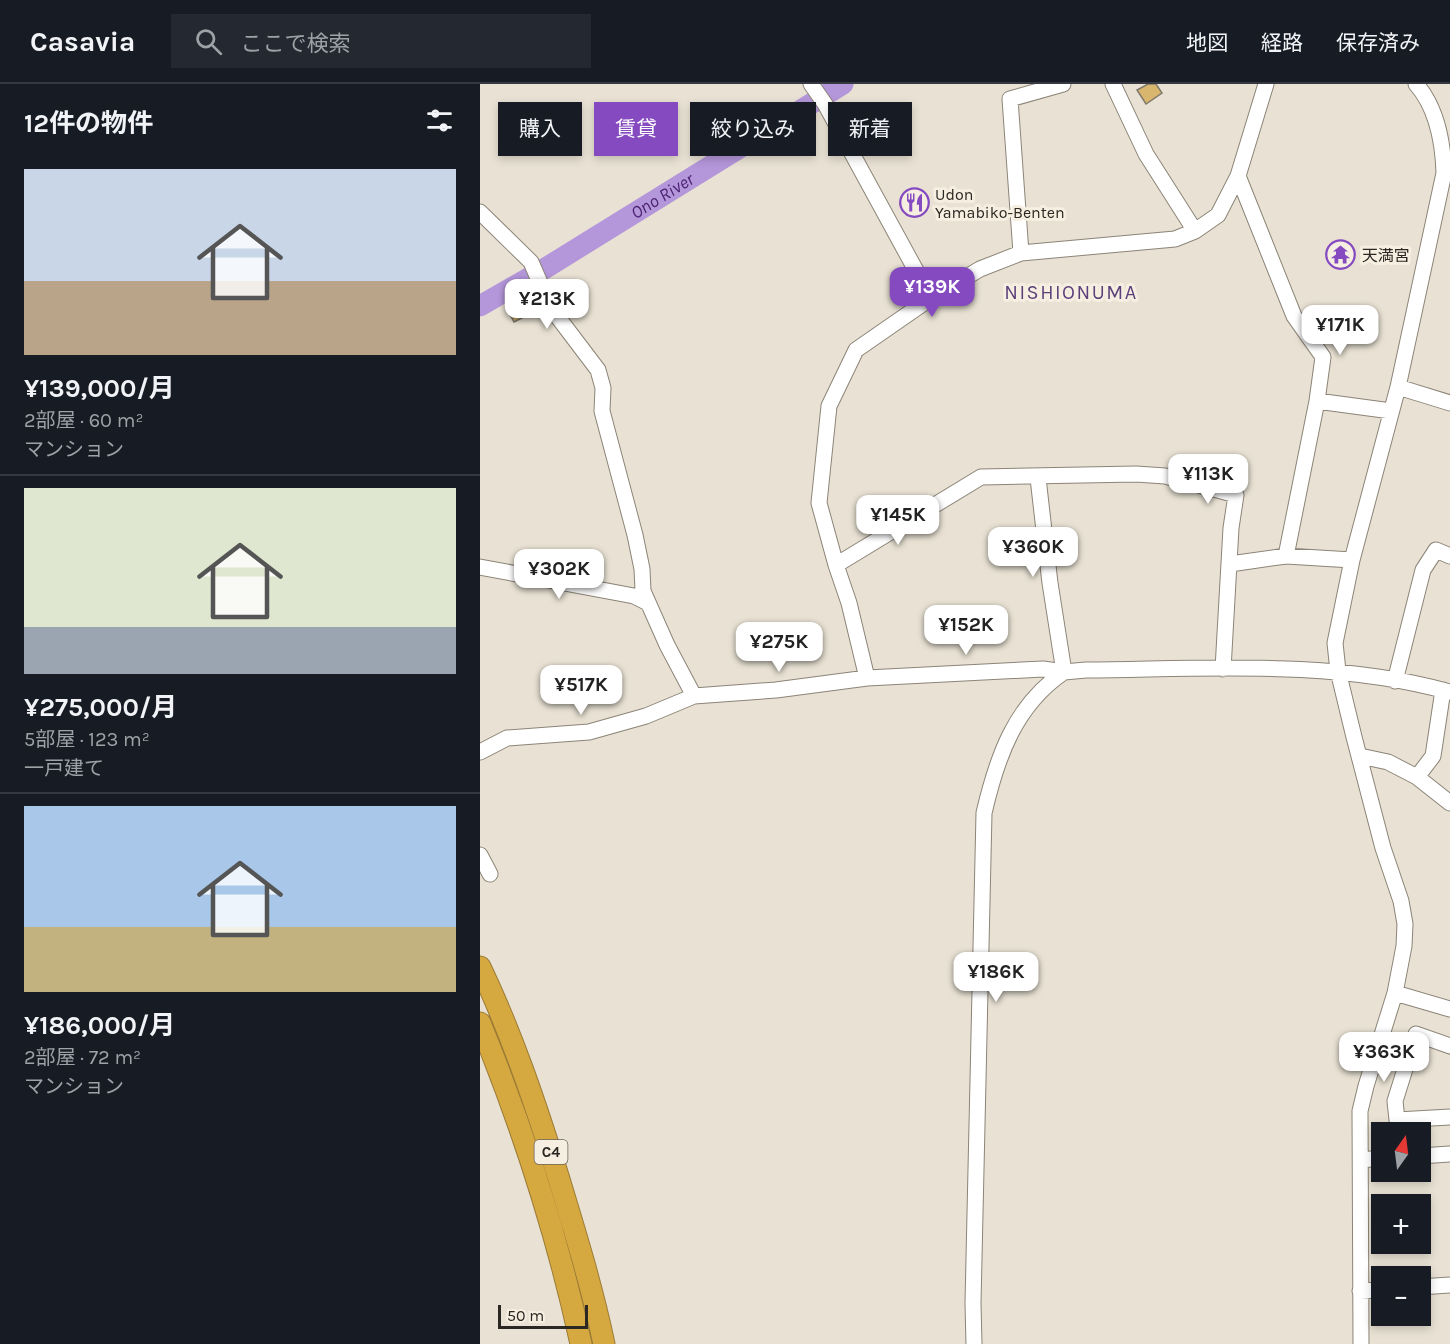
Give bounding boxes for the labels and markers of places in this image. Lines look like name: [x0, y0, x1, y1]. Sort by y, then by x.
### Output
place label: Udon Yamabiko-Benten: [935, 185, 1065, 222]
restaurant icon: Udon Yamabiko-Benten: [898, 187, 930, 219]
temple icon: 天満宮: [1325, 239, 1357, 271]
place label: 天満宮: [1362, 246, 1410, 265]
pin: ¥139K: [890, 267, 974, 318]
pin: ¥213K: [505, 279, 589, 330]
pin: ¥171K: [1298, 305, 1382, 356]
pin: ¥113K: [1166, 454, 1250, 505]
pin: ¥145K: [856, 495, 940, 546]
pin: ¥360K: [991, 527, 1075, 578]
pin: ¥302K: [517, 549, 601, 600]
pin: ¥152K: [924, 605, 1008, 656]
pin: ¥275K: [737, 622, 821, 673]
pin: ¥517K: [539, 665, 623, 716]
pin: ¥186K: [954, 952, 1038, 1003]
pin: ¥363K: [1342, 1032, 1426, 1083]

